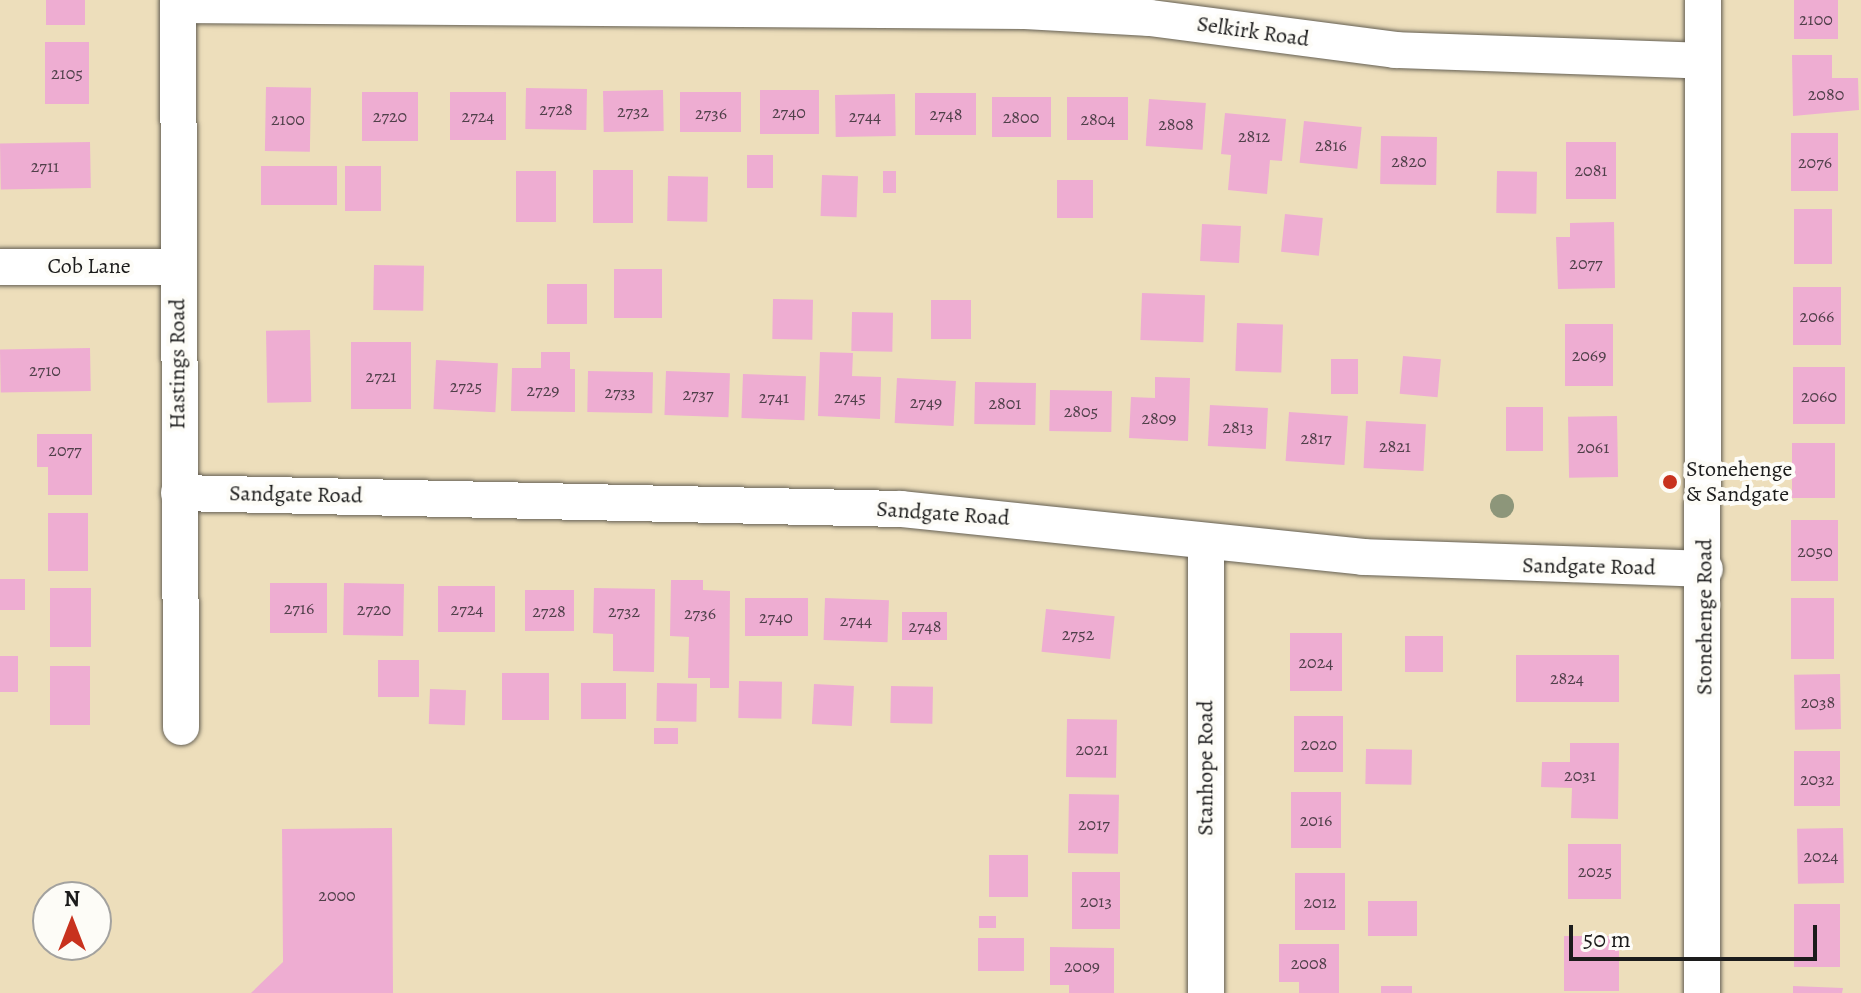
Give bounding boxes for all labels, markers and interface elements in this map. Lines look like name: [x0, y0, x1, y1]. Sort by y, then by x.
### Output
house number: 2100: [1799, 8, 1833, 30]
street label: Selkirk Road: [1195, 11, 1311, 53]
house number: 2105: [51, 62, 83, 84]
house number: 2080: [1808, 83, 1844, 105]
house number: 2728: [539, 98, 573, 120]
house number: 2732: [617, 100, 649, 122]
house number: 2740: [772, 101, 806, 123]
house number: 2736: [695, 102, 727, 124]
house number: 2748: [930, 103, 962, 125]
house number: 2720: [373, 105, 407, 127]
house number: 2724: [462, 105, 494, 127]
house number: 2744: [849, 105, 881, 127]
house number: 2800: [1003, 106, 1039, 128]
house number: 2100: [271, 108, 305, 130]
house number: 2804: [1080, 108, 1116, 130]
house number: 2808: [1158, 113, 1194, 135]
house number: 2812: [1238, 125, 1270, 147]
house number: 2816: [1315, 134, 1347, 156]
house number: 2820: [1391, 150, 1427, 172]
house number: 2076: [1798, 151, 1832, 173]
house number: 2711: [31, 155, 59, 177]
house number: 2081: [1574, 159, 1608, 181]
house number: 2077: [1569, 252, 1603, 274]
street label: Cob Lane: [47, 254, 131, 280]
street label: Hastings Road: [165, 299, 191, 429]
house number: 2066: [1800, 305, 1834, 327]
house number: 2069: [1572, 344, 1606, 366]
house number: 2710: [29, 359, 61, 381]
house number: 2721: [366, 365, 396, 387]
house number: 2725: [450, 375, 482, 397]
house number: 2729: [527, 379, 559, 401]
house number: 2733: [604, 381, 636, 403]
house number: 2737: [682, 383, 714, 405]
house number: 2060: [1801, 385, 1837, 407]
house number: 2741: [759, 386, 789, 408]
house number: 2745: [834, 386, 866, 408]
house number: 2749: [910, 391, 942, 413]
house number: 2801: [988, 392, 1022, 414]
house number: 2805: [1064, 400, 1098, 422]
house number: 2809: [1141, 407, 1177, 429]
house number: 2813: [1223, 416, 1253, 438]
house number: 2817: [1301, 427, 1331, 449]
house number: 2821: [1379, 435, 1411, 457]
house number: 2061: [1577, 436, 1609, 458]
house number: 2077: [48, 439, 82, 461]
place label: Stonehenge & Sandgate: [1686, 456, 1792, 508]
marker: Stonehenge & Sandgate: [1661, 473, 1679, 491]
street label: Sandgate Road: [229, 481, 363, 509]
street label: Sandgate Road: [875, 496, 1011, 532]
street label: Stonehenge Road: [1692, 539, 1718, 695]
house number: 2050: [1797, 540, 1833, 562]
street label: Sandgate Road: [1522, 553, 1656, 581]
house number: 2716: [284, 597, 314, 619]
house number: 2720: [357, 598, 391, 620]
house number: 2724: [451, 598, 483, 620]
house number: 2728: [532, 600, 566, 622]
house number: 2732: [608, 600, 640, 622]
house number: 2736: [684, 602, 716, 624]
house number: 2740: [759, 606, 793, 628]
house number: 2744: [840, 609, 872, 631]
house number: 2748: [909, 615, 941, 637]
house number: 2752: [1062, 623, 1094, 645]
house number: 2024: [1299, 651, 1333, 673]
house number: 2824: [1550, 667, 1584, 689]
house number: 2038: [1801, 691, 1835, 713]
street label: Stanhope Road: [1193, 700, 1219, 836]
house number: 2020: [1301, 733, 1337, 755]
house number: 2021: [1076, 738, 1108, 760]
house number: 2031: [1564, 764, 1596, 786]
house number: 2032: [1800, 768, 1834, 790]
house number: 2016: [1300, 809, 1332, 831]
house number: 2017: [1078, 813, 1110, 835]
house number: 2024: [1804, 845, 1838, 867]
house number: 2025: [1578, 860, 1612, 882]
north arrow: [32, 881, 112, 961]
text: N: [64, 884, 80, 914]
house number: 2000: [318, 884, 356, 906]
house number: 2013: [1080, 890, 1112, 912]
house number: 2012: [1304, 891, 1336, 913]
scale bar: [1573, 909, 1821, 959]
text: 50 m: [1583, 923, 1631, 955]
house number: 2008: [1291, 952, 1327, 974]
house number: 2009: [1064, 955, 1100, 977]

